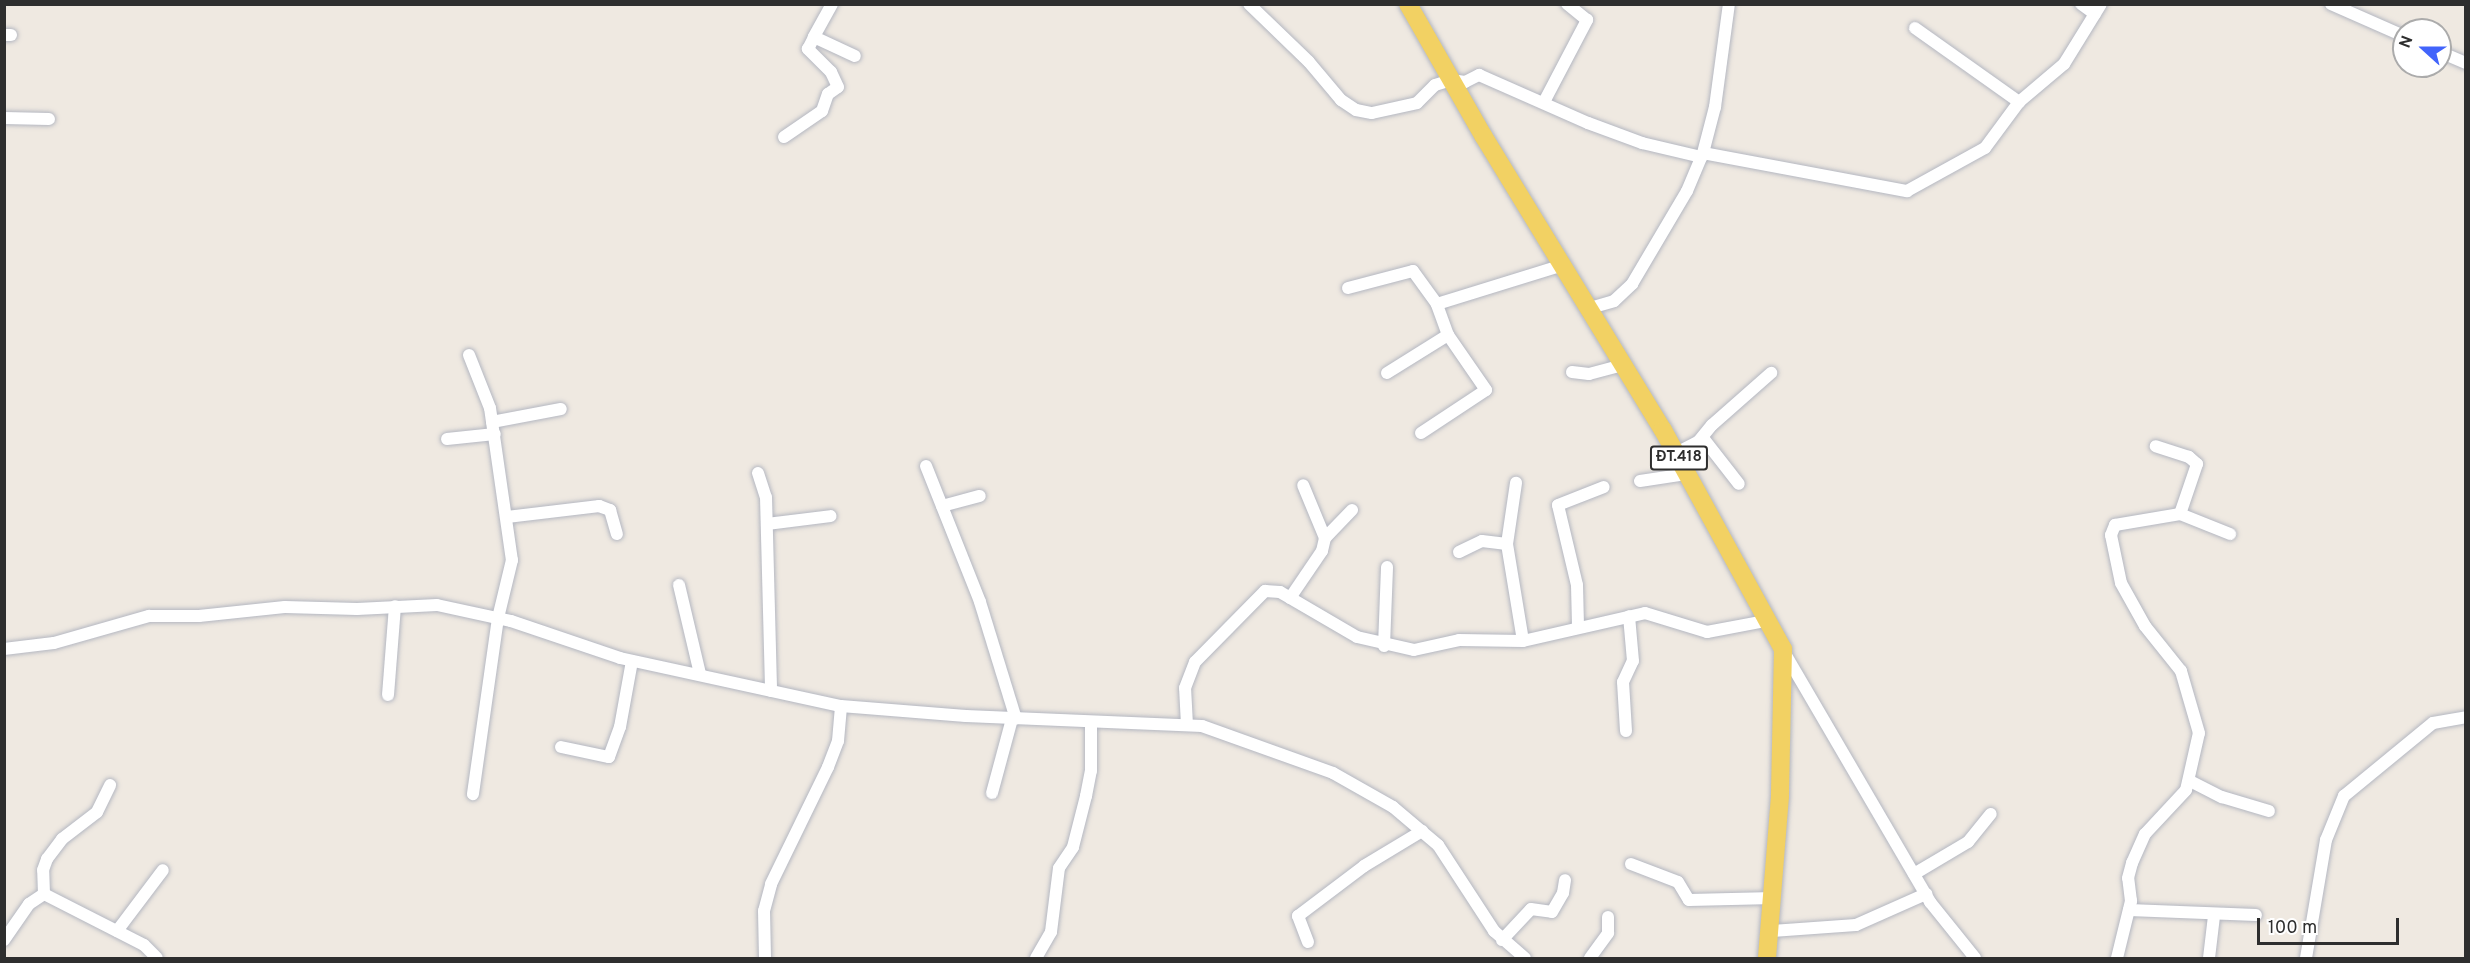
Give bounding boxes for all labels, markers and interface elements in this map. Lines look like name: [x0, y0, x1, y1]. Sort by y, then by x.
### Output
north arrow: [2392, 18, 2452, 78]
text: N: [2396, 33, 2418, 51]
road number: ĐT.418: [1649, 446, 1709, 470]
scale bar: [2260, 906, 2402, 944]
text: 100 m: [2268, 917, 2317, 940]

